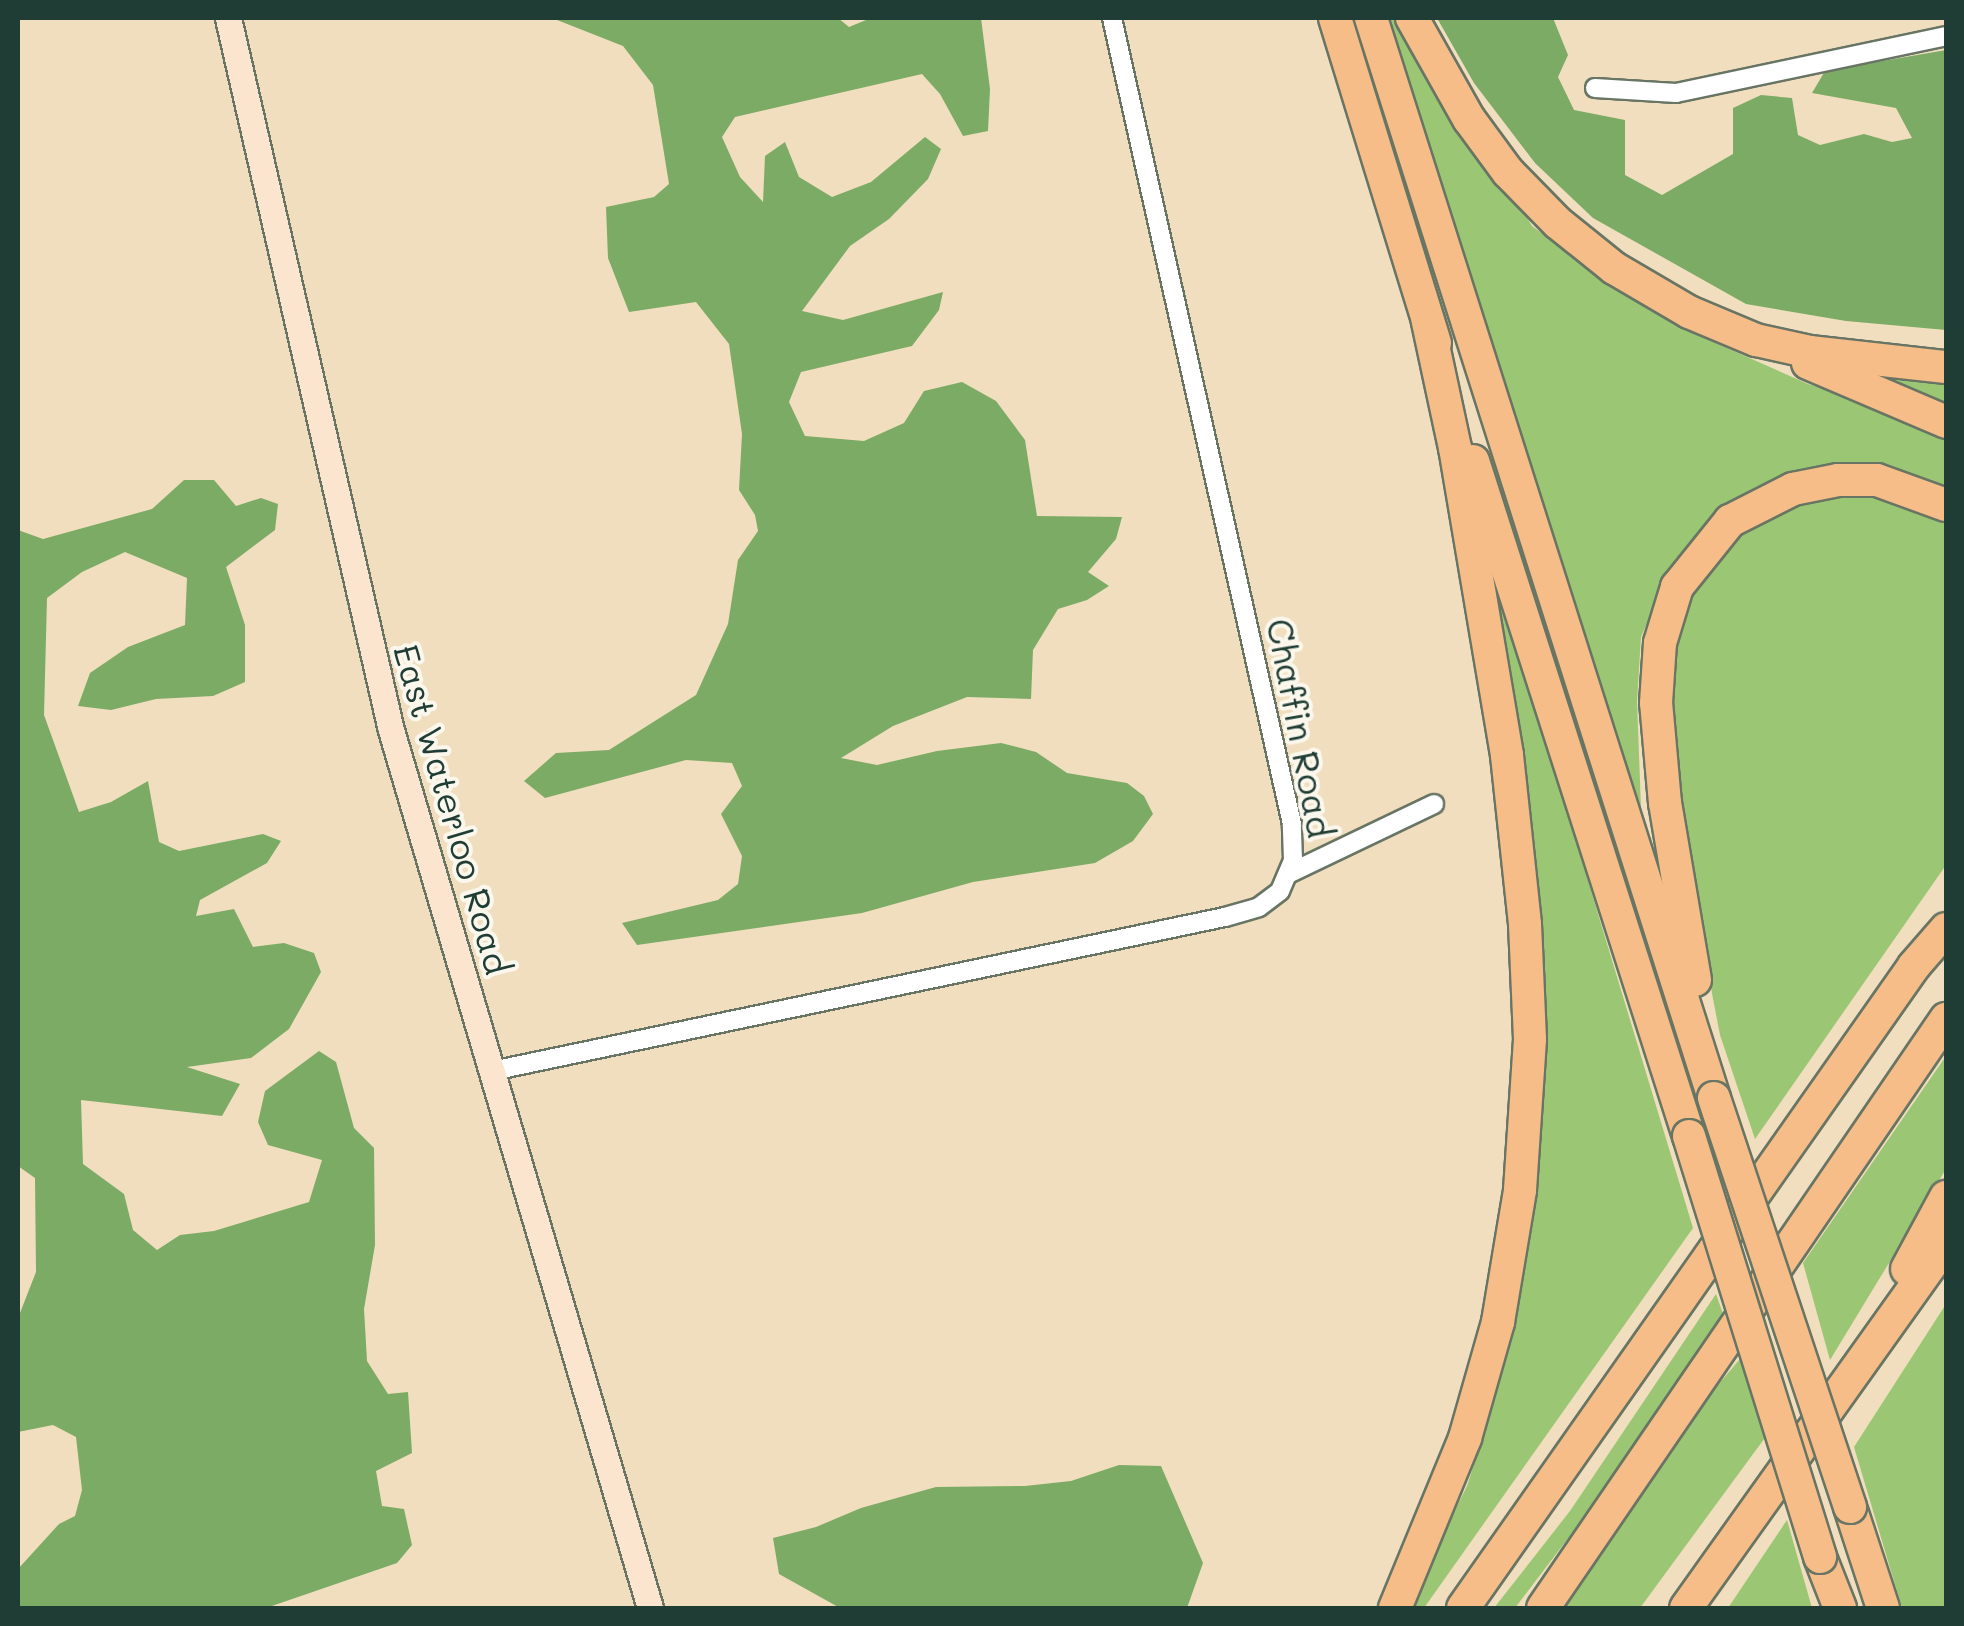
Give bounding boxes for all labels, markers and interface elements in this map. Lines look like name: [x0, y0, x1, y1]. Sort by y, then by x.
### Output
street label: Chaffin Road: [1259, 615, 1343, 841]
street label: East Waterloo Road: [386, 639, 520, 979]

